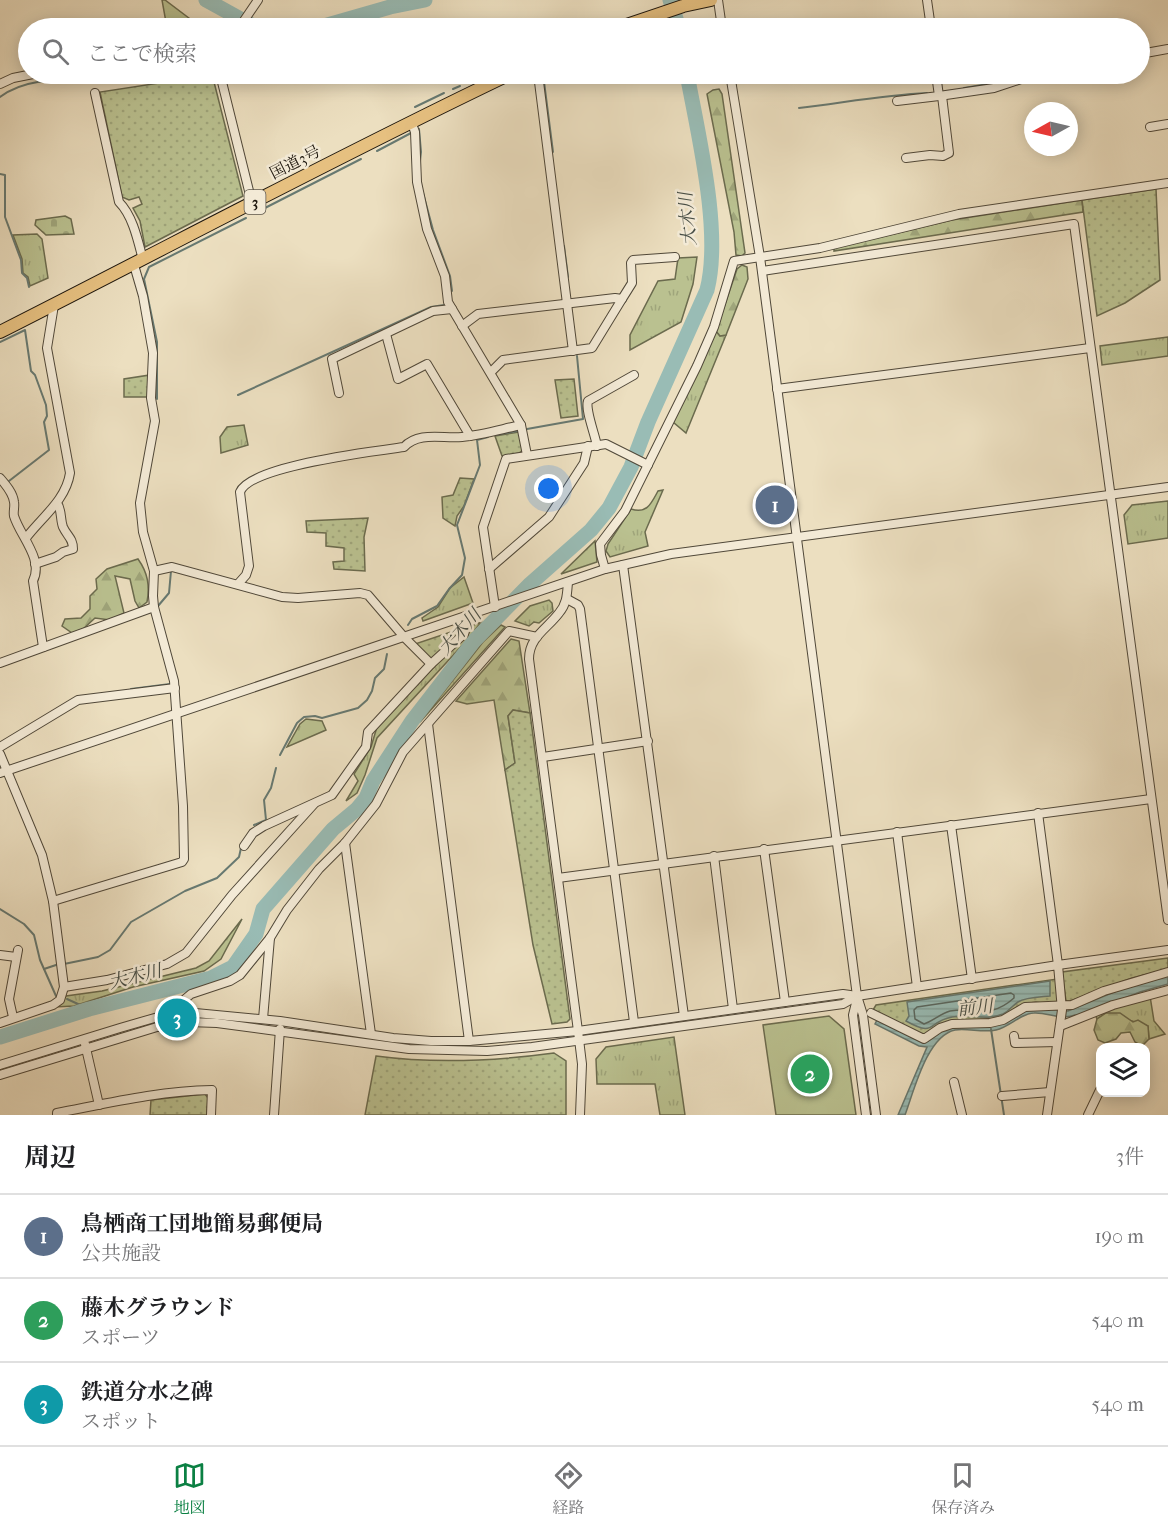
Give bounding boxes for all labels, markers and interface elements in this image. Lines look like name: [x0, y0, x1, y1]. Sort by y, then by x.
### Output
search box: [18, 18, 1150, 84]
icon: search: [39, 35, 72, 68]
text: ここで検索: [87, 41, 197, 67]
north arrow: [1024, 102, 1078, 156]
street label: 国道3号: [266, 141, 324, 183]
water label: 大木川: [675, 189, 701, 247]
road number: 3: [244, 190, 266, 214]
your location: [534, 474, 563, 503]
pin: 1: [756, 482, 794, 528]
water label: 大木川: [434, 603, 487, 659]
water label: 大木川: [106, 960, 166, 994]
water label: 前川: [956, 995, 996, 1020]
pin: 3: [158, 996, 196, 1040]
map controls: [1096, 1043, 1150, 1097]
button: layers: [1096, 1043, 1150, 1097]
pin: 2: [790, 1052, 830, 1096]
text: 周辺: [24, 1142, 76, 1173]
text: 3件: [1116, 1145, 1144, 1168]
text: 鳥栖商工団地簡易郵便局: [81, 1211, 323, 1237]
text: 1: [40, 1225, 47, 1248]
text: 190 m: [1094, 1225, 1144, 1248]
text: 公共施設: [81, 1242, 161, 1265]
text: 藤木グラウンド: [81, 1295, 235, 1321]
text: 2: [38, 1309, 49, 1332]
text: 540 m: [1092, 1309, 1144, 1332]
text: スポーツ: [81, 1326, 160, 1349]
text: 鉄道分水之碑: [81, 1379, 213, 1405]
text: 3: [39, 1393, 48, 1416]
text: 540 m: [1092, 1393, 1144, 1416]
text: スポット: [81, 1410, 161, 1433]
tab: 地図: [173, 1459, 206, 1518]
tab: 経路: [552, 1459, 585, 1518]
tab: 保存済み: [931, 1459, 995, 1518]

